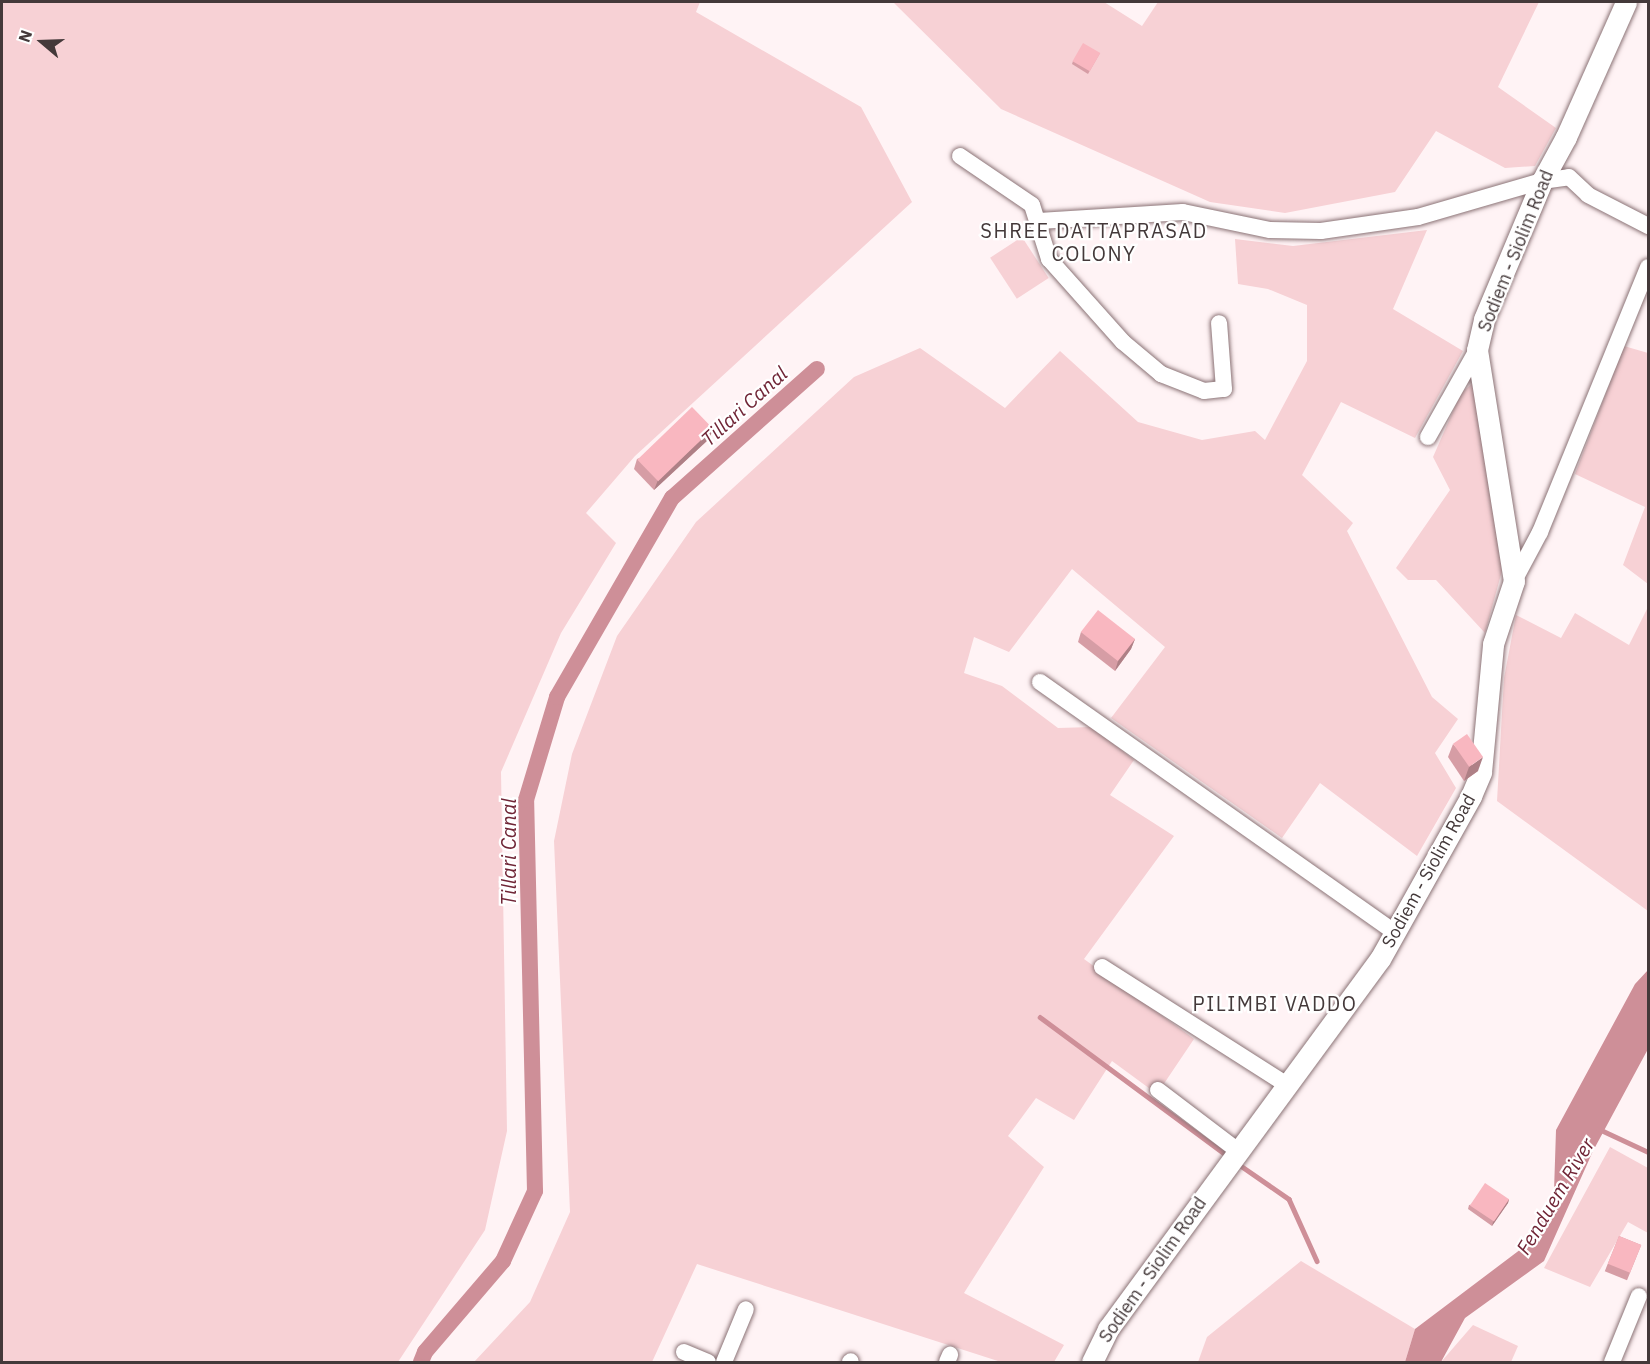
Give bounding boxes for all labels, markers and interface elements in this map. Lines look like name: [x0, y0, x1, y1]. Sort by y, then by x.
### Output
north arrow: [12, 12, 72, 72]
text: N: [14, 27, 36, 45]
street label: Sodiem - Siolim Road: [1474, 167, 1558, 335]
district label: SHREE DATTAPRASAD COLONY: [980, 218, 1208, 265]
water label: Tillari Canal: [696, 361, 792, 451]
street label: Sodiem - Siolim Road: [1378, 790, 1480, 952]
water label: Tillari Canal: [496, 798, 520, 906]
district label: PILIMBI VADDO: [1193, 991, 1357, 1015]
water label: Fenduem River: [1511, 1134, 1599, 1258]
street label: Sodiem - Siolim Road: [1095, 1193, 1211, 1347]

